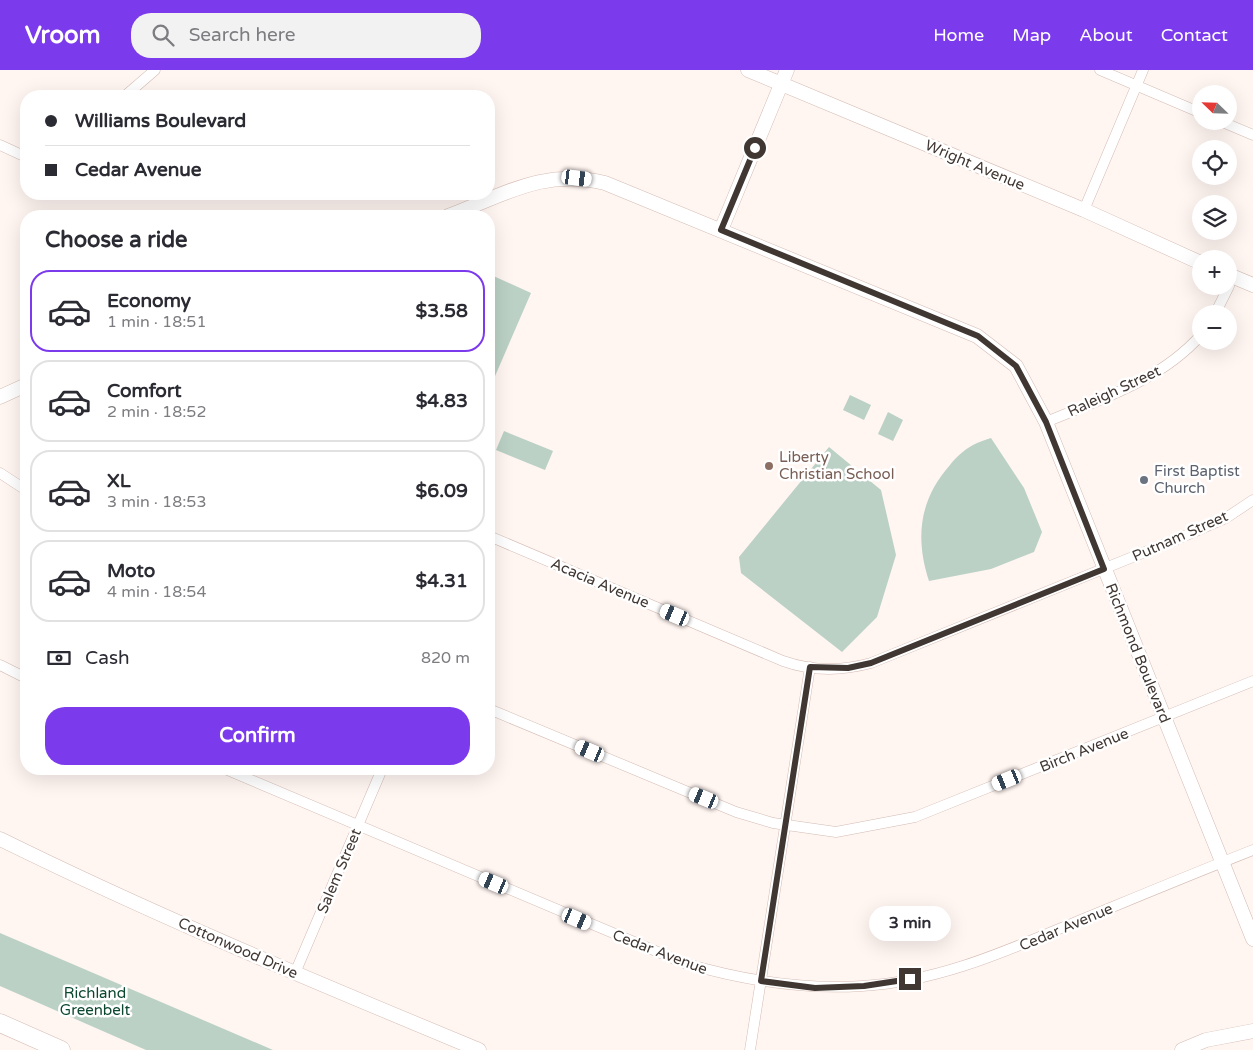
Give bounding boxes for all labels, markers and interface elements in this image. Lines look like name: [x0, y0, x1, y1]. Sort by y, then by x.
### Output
search box: [131, 13, 481, 58]
text: Vroom: [25, 21, 101, 50]
icon: search: [149, 21, 177, 49]
text: Search here: [189, 24, 296, 46]
text: Home: [933, 24, 984, 46]
text: Map: [1012, 24, 1051, 46]
text: About: [1079, 24, 1133, 46]
text: Contact: [1161, 24, 1228, 46]
north arrow: [1192, 85, 1238, 130]
map controls: [1192, 85, 1237, 350]
text: Williams Boulevard: [75, 110, 246, 132]
street label: Wright Avenue: [923, 136, 1027, 194]
route start: [744, 137, 766, 159]
button: locate: [1192, 140, 1237, 185]
text: Cedar Avenue: [75, 159, 202, 181]
car: [561, 169, 592, 187]
button: layers: [1192, 195, 1237, 240]
text: Choose a ride: [45, 227, 188, 253]
button: +: [1192, 250, 1237, 295]
icon: car: [47, 289, 92, 334]
text: Economy: [107, 290, 191, 312]
text: $3.58: [416, 300, 468, 322]
button: −: [1192, 305, 1237, 350]
text: 1 min · 18:51: [107, 312, 206, 332]
street label: Raleigh Street: [1065, 362, 1164, 420]
icon: car: [47, 379, 92, 424]
text: Comfort: [107, 380, 181, 402]
text: $4.83: [416, 390, 468, 412]
text: 2 min · 18:52: [107, 402, 206, 422]
place label: Liberty Christian School: [779, 448, 894, 483]
marker: Liberty Christian School: [763, 460, 775, 472]
place label: First Baptist Church: [1154, 462, 1240, 497]
icon: car: [47, 469, 92, 514]
text: XL: [107, 470, 131, 492]
marker: First Baptist Church: [1138, 474, 1150, 486]
text: $6.09: [416, 480, 468, 502]
text: 3 min · 18:53: [107, 492, 206, 512]
street label: Putnam Street: [1129, 507, 1231, 565]
street label: Acacia Avenue: [548, 554, 652, 612]
icon: car: [47, 559, 92, 604]
text: Moto: [107, 560, 155, 582]
text: $4.31: [416, 570, 468, 592]
street label: Richmond Boulevard: [1102, 581, 1174, 725]
text: 4 min · 18:54: [107, 582, 206, 602]
car: [658, 602, 691, 628]
icon: cash: [45, 644, 73, 672]
text: Cash: [85, 647, 130, 669]
text: 820 m: [421, 648, 470, 668]
button: Confirm: [45, 707, 470, 765]
street label: Birch Avenue: [1037, 724, 1131, 776]
car: [573, 738, 606, 764]
car: [990, 767, 1023, 793]
car: [687, 785, 720, 811]
street label: Salem Street: [313, 826, 365, 916]
car: [477, 870, 510, 896]
street label: Cedar Avenue: [1017, 899, 1115, 955]
car: [560, 906, 593, 932]
callout: 3 min: [869, 906, 951, 942]
text: 3 min: [889, 913, 931, 933]
street label: Cottonwood Drive: [175, 914, 301, 982]
street label: Cedar Avenue: [610, 926, 710, 978]
route end: [899, 968, 921, 990]
park label: Richland Greenbelt: [60, 984, 130, 1019]

